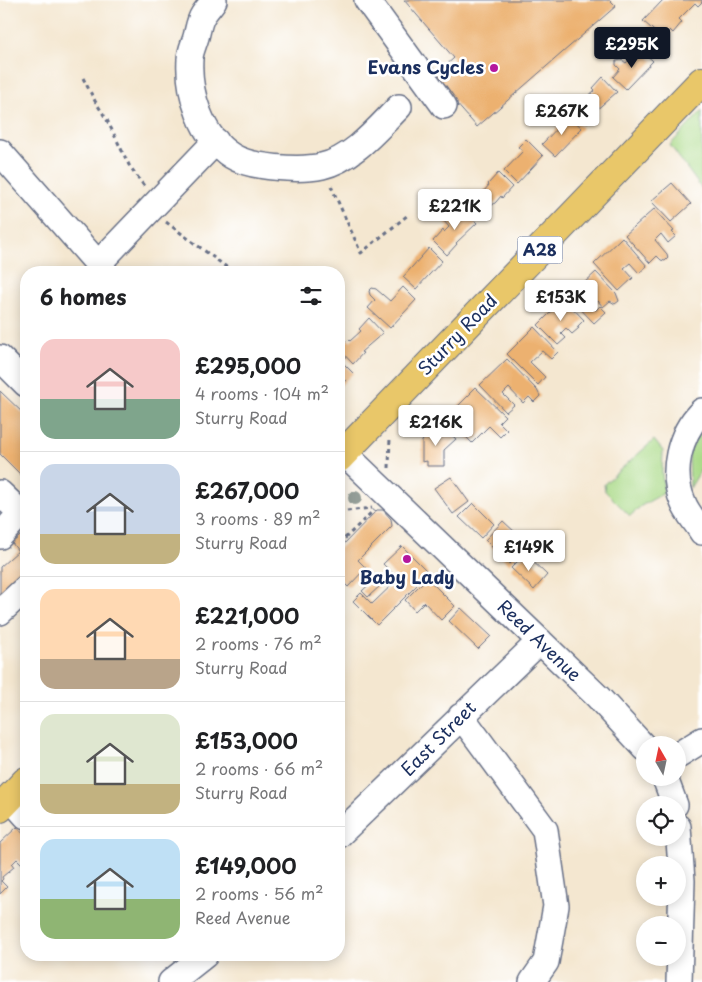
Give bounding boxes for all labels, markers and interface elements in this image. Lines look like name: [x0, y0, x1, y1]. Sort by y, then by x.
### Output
pin: £295K: [597, 27, 667, 69]
text: £295K: [605, 31, 659, 55]
place label: Evans Cycles: [368, 53, 484, 80]
marker: Evans Cycles: [488, 62, 500, 74]
pin: £267K: [527, 94, 597, 136]
text: £267K: [535, 98, 589, 122]
pin: £221K: [420, 188, 490, 231]
text: £221K: [429, 193, 481, 217]
road number: A28: [518, 236, 562, 264]
text: 6 homes: [40, 280, 126, 312]
pin: £153K: [526, 280, 596, 322]
icon: filters: [297, 282, 325, 310]
text: £153K: [536, 284, 586, 308]
street label: Sturry Road: [411, 287, 503, 381]
text: £295,000: [195, 349, 301, 381]
icon: home: [80, 359, 140, 419]
text: 4 rooms · 104 m²: [195, 381, 329, 405]
pin: £216K: [401, 404, 471, 447]
text: Sturry Road: [195, 405, 287, 429]
text: £216K: [409, 409, 463, 433]
text: £267,000: [195, 474, 299, 506]
icon: home: [80, 484, 140, 544]
text: 3 rooms · 89 m²: [195, 506, 320, 530]
text: Sturry Road: [195, 530, 287, 554]
pin: £149K: [494, 530, 564, 572]
text: £149K: [504, 534, 554, 558]
marker: Baby Lady: [401, 553, 413, 565]
place label: Baby Lady: [359, 563, 455, 590]
street label: Reed Avenue: [492, 593, 588, 687]
text: £221,000: [195, 599, 299, 631]
icon: home: [80, 609, 140, 669]
text: 2 rooms · 76 m²: [195, 631, 322, 655]
text: Sturry Road: [195, 655, 287, 679]
street label: East Street: [394, 694, 482, 782]
text: £153,000: [195, 724, 298, 756]
icon: home: [80, 734, 140, 794]
north arrow: [636, 736, 686, 786]
map controls: [636, 736, 686, 966]
text: 2 rooms · 66 m²: [195, 756, 323, 780]
text: Sturry Road: [195, 780, 287, 804]
button: locate: [636, 796, 686, 846]
text: £149,000: [195, 849, 297, 881]
button: +: [636, 856, 686, 906]
icon: home: [80, 859, 140, 919]
text: 2 rooms · 56 m²: [195, 881, 324, 905]
text: Reed Avenue: [195, 905, 291, 929]
button: −: [636, 916, 686, 966]

